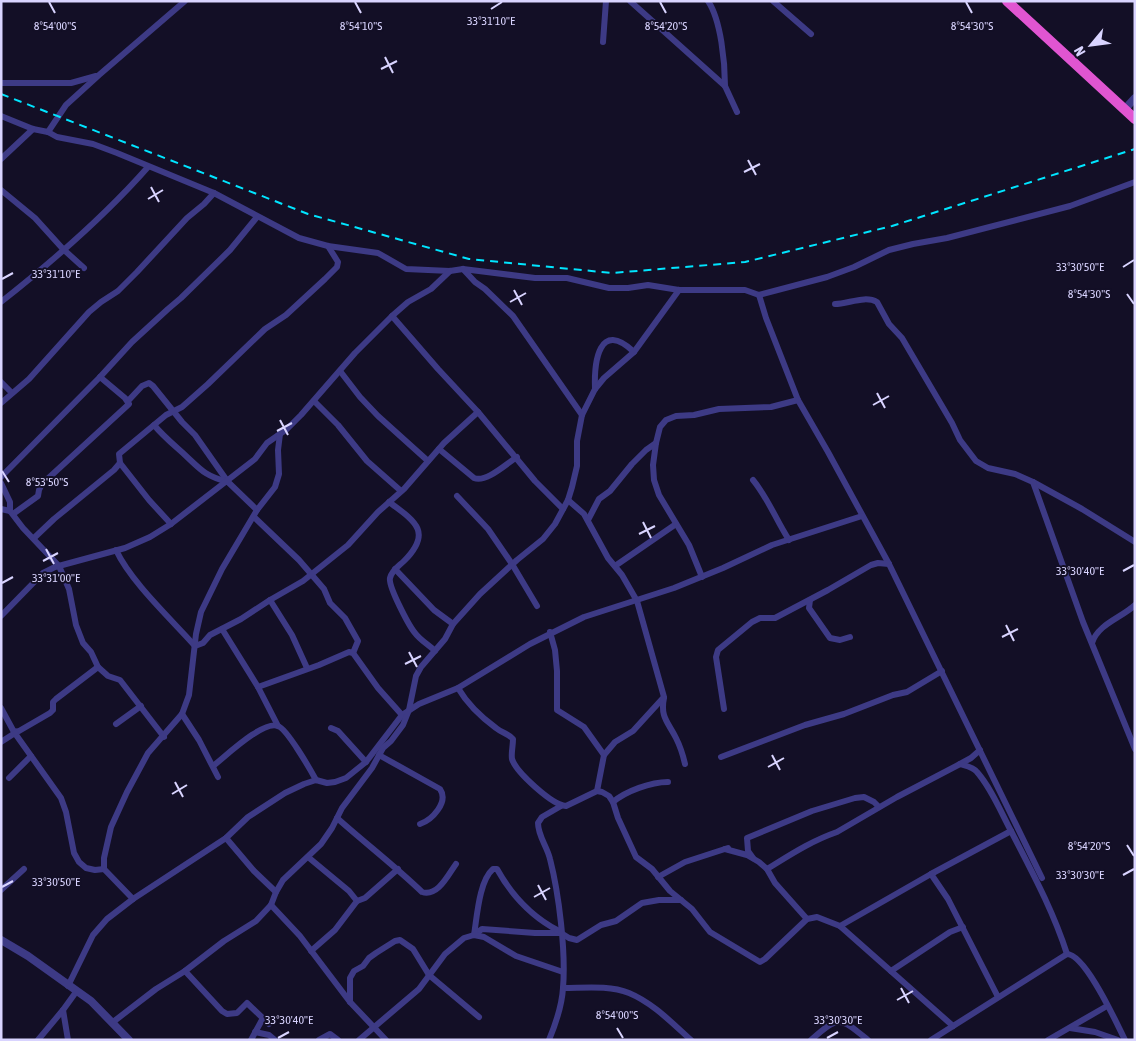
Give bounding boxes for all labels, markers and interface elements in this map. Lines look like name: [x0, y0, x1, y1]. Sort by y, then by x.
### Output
text: 33°31'10"E: [467, 14, 515, 28]
text: 8°54'00"S: [34, 19, 76, 33]
text: 8°54'10"S: [340, 19, 382, 33]
text: 8°54'20"S: [645, 19, 687, 33]
text: 8°54'30"S: [951, 19, 993, 33]
north arrow: [1066, 20, 1116, 70]
text: N: [1071, 44, 1089, 59]
text: 33°30'50"E: [1056, 260, 1104, 274]
text: 33°31'10"E: [32, 267, 80, 281]
text: 8°54'30"S: [1068, 287, 1110, 301]
text: 8°53'50"S: [26, 475, 68, 489]
text: 33°30'40"E: [1056, 564, 1104, 578]
text: 33°31'00"E: [32, 571, 80, 585]
text: 8°54'20"S: [1068, 839, 1110, 853]
text: 33°30'30"E: [1056, 868, 1104, 882]
text: 33°30'50"E: [32, 875, 80, 889]
text: 8°54'00"S: [596, 1008, 638, 1022]
text: 33°30'40"E: [265, 1013, 313, 1027]
text: 33°30'30"E: [814, 1013, 862, 1027]

